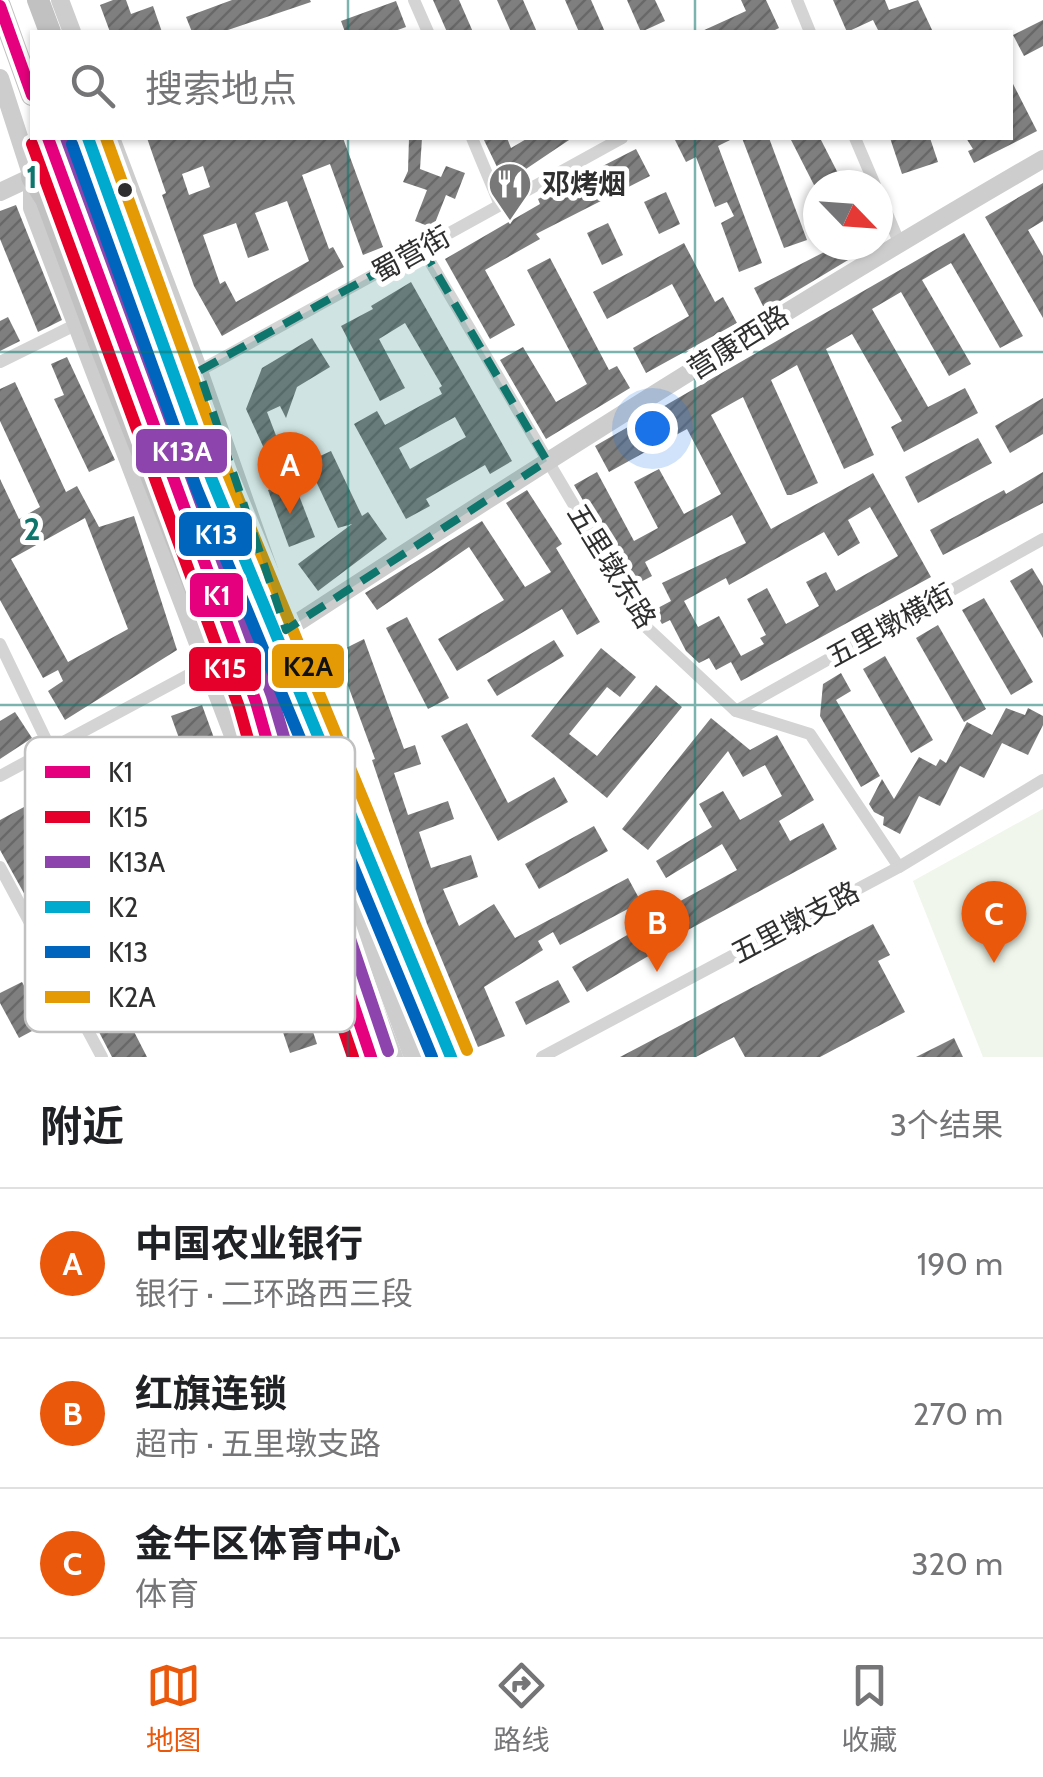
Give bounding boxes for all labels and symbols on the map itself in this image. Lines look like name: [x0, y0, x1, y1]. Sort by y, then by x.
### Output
text: 1: [26, 157, 38, 196]
restaurant icon: 邓烤烟: [487, 161, 533, 222]
place label: 邓烤烟: [542, 167, 626, 201]
north arrow: [803, 170, 893, 260]
unlabelled marker: [115, 180, 135, 200]
street label: 蜀营街: [366, 219, 456, 289]
street label: 营康西路: [681, 298, 795, 386]
your location: [627, 403, 678, 454]
line badge: K13A: [134, 427, 229, 475]
pin: A: [258, 432, 322, 514]
text: K13A: [152, 434, 213, 468]
street label: 五里墩东路: [560, 498, 664, 634]
text: 2: [24, 509, 40, 548]
line badge: K13: [177, 510, 254, 558]
text: K13: [195, 517, 237, 551]
line badge: K1: [188, 571, 245, 619]
street label: 五里墩横街: [821, 576, 959, 674]
text: K1: [203, 578, 231, 612]
line badge: K2A: [270, 642, 346, 690]
line badge: K15: [187, 645, 263, 693]
text: K2A: [283, 649, 333, 683]
text: K15: [204, 651, 246, 685]
legend: [25, 737, 355, 1032]
text: K1: [108, 755, 133, 789]
text: K15: [108, 800, 148, 834]
text: K13A: [108, 845, 166, 879]
street label: 五里墩支路: [725, 874, 865, 970]
pin: C: [962, 880, 1026, 963]
text: K2: [108, 890, 139, 924]
pin: B: [624, 890, 690, 972]
text: K13: [108, 935, 148, 969]
text: K2A: [108, 980, 157, 1014]

